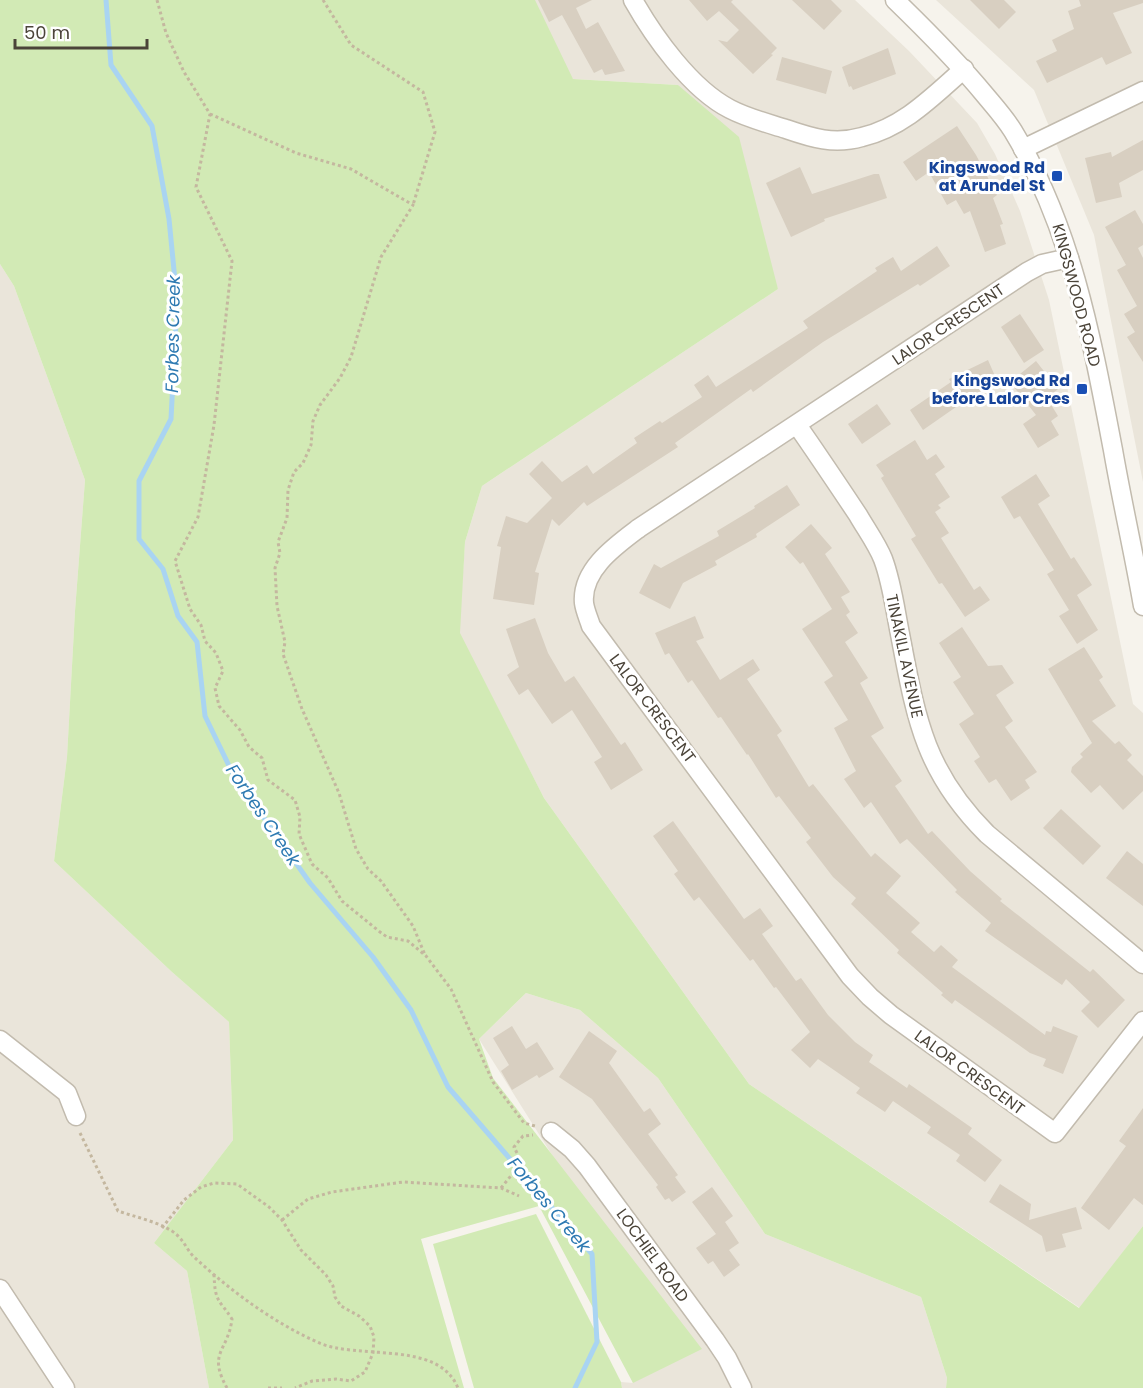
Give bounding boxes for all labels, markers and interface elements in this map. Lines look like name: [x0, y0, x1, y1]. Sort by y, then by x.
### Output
scale bar: [15, 12, 147, 50]
text: 50 m: [24, 20, 70, 45]
place label: Kingswood Rd at Arundel St: [929, 156, 1045, 197]
marker: Kingswood Rd at Arundel St: [1050, 169, 1064, 183]
street label: KINGSWOOD ROAD: [1046, 221, 1107, 369]
water label: Forbes Creek: [159, 274, 186, 393]
street label: LALOR CRESCENT: [887, 278, 1009, 371]
place label: Kingswood Rd before Lalor Cres: [932, 369, 1070, 410]
marker: Kingswood Rd before Lalor Cres: [1075, 382, 1089, 396]
street label: TINAKILL AVENUE: [880, 592, 929, 720]
street label: LALOR CRESCENT: [604, 649, 702, 768]
water label: Forbes Creek: [220, 759, 307, 871]
street label: LALOR CRESCENT: [910, 1024, 1030, 1121]
water label: Forbes Creek: [502, 1152, 597, 1258]
street label: LOCHIEL ROAD: [611, 1204, 694, 1307]

